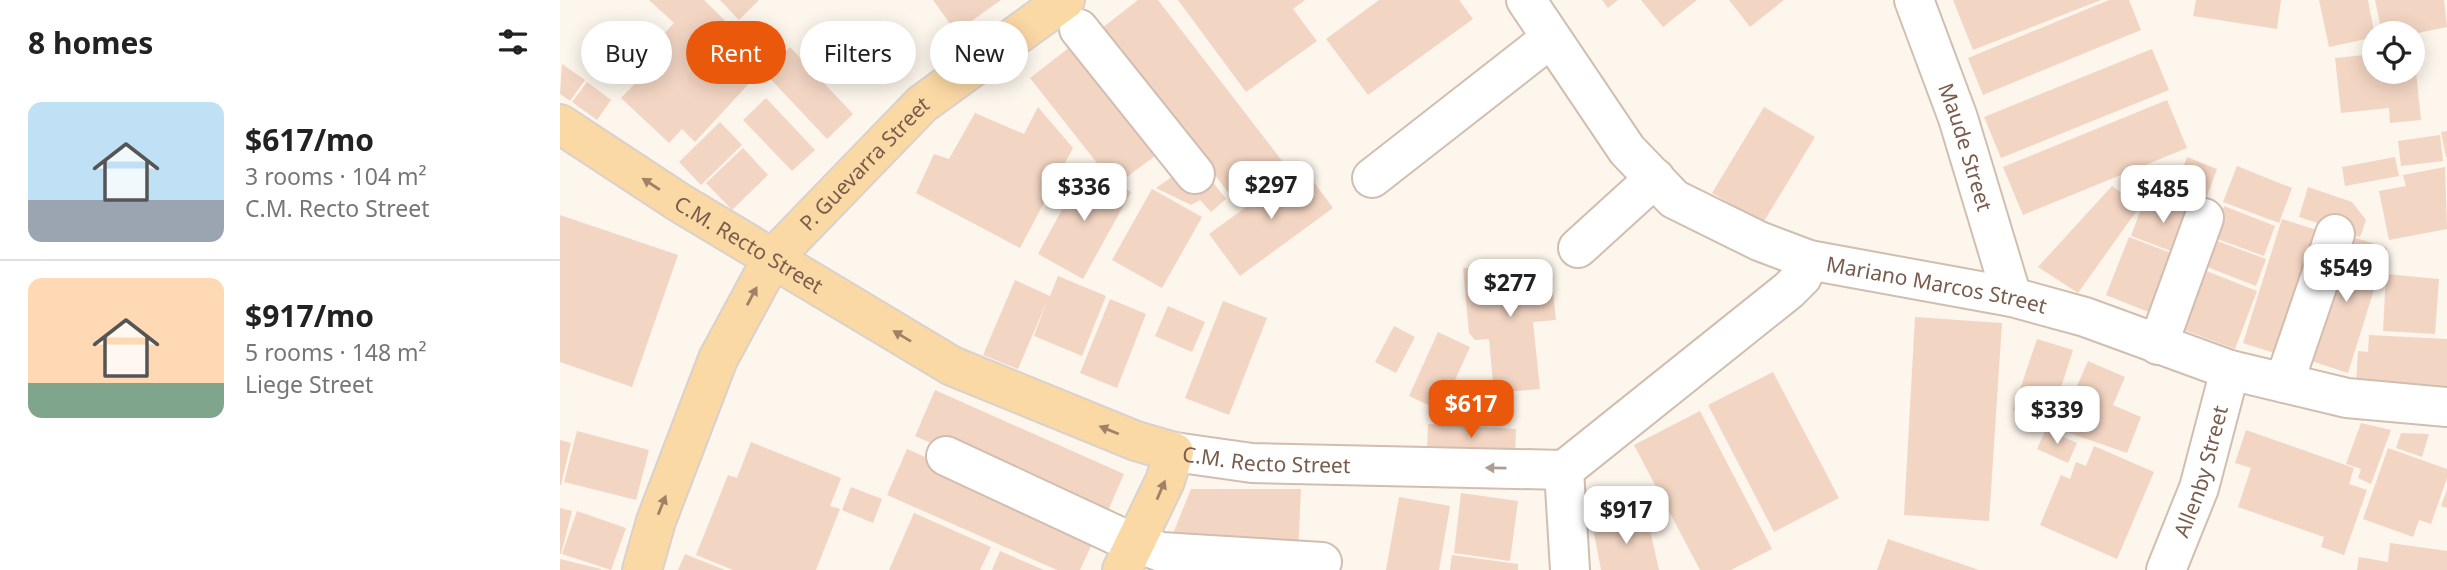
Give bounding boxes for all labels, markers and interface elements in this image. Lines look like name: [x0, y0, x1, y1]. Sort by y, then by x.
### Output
chip: Buy: [581, 21, 672, 84]
chip: Rent: [686, 21, 786, 84]
chip: Filters: [800, 21, 916, 84]
chip: New: [930, 21, 1028, 84]
map controls: [2362, 21, 2425, 84]
button: locate: [2362, 21, 2425, 84]
text: 8 homes: [28, 22, 153, 63]
icon: filters: [494, 23, 532, 61]
street label: Maude Street: [1932, 79, 1999, 215]
street label: P. Guevarra Street: [793, 89, 935, 237]
text: $617/mo: [245, 119, 374, 160]
icon: home: [84, 130, 168, 214]
text: 3 rooms · 104 m²: [245, 160, 427, 192]
pin: $297: [1230, 162, 1312, 221]
pin: $336: [1043, 164, 1125, 223]
pin: $485: [2122, 166, 2204, 225]
text: $297: [1245, 168, 1297, 200]
text: $336: [1058, 170, 1110, 202]
text: $485: [2137, 172, 2189, 204]
one-way arrow: [642, 178, 661, 191]
street label: C.M. Recto Street: [669, 189, 829, 300]
text: C.M. Recto Street: [245, 192, 429, 224]
pin: $549: [2305, 244, 2387, 304]
street label: Mariano Marcos Street: [1824, 249, 2050, 320]
text: $549: [2320, 251, 2372, 283]
pin: $277: [1469, 260, 1551, 319]
text: $277: [1484, 266, 1536, 298]
one-way arrow: [746, 286, 758, 306]
text: $917/mo: [245, 295, 374, 336]
icon: home: [84, 306, 168, 390]
one-way arrow: [893, 330, 912, 343]
text: 5 rooms · 148 m²: [245, 336, 427, 368]
text: Liege Street: [245, 368, 373, 400]
pin: $617: [1430, 380, 1512, 440]
pin: $339: [2016, 386, 2098, 446]
text: $617: [1445, 387, 1497, 419]
text: $339: [2031, 393, 2083, 425]
street label: Allenby Street: [2167, 402, 2234, 541]
one-way arrow: [1099, 424, 1120, 435]
street label: C.M. Recto Street: [1181, 439, 1351, 479]
one-way arrow: [1484, 463, 1506, 474]
one-way arrow: [1155, 480, 1167, 500]
pin: $917: [1585, 486, 1667, 546]
text: $917: [1600, 493, 1652, 525]
one-way arrow: [657, 494, 668, 515]

